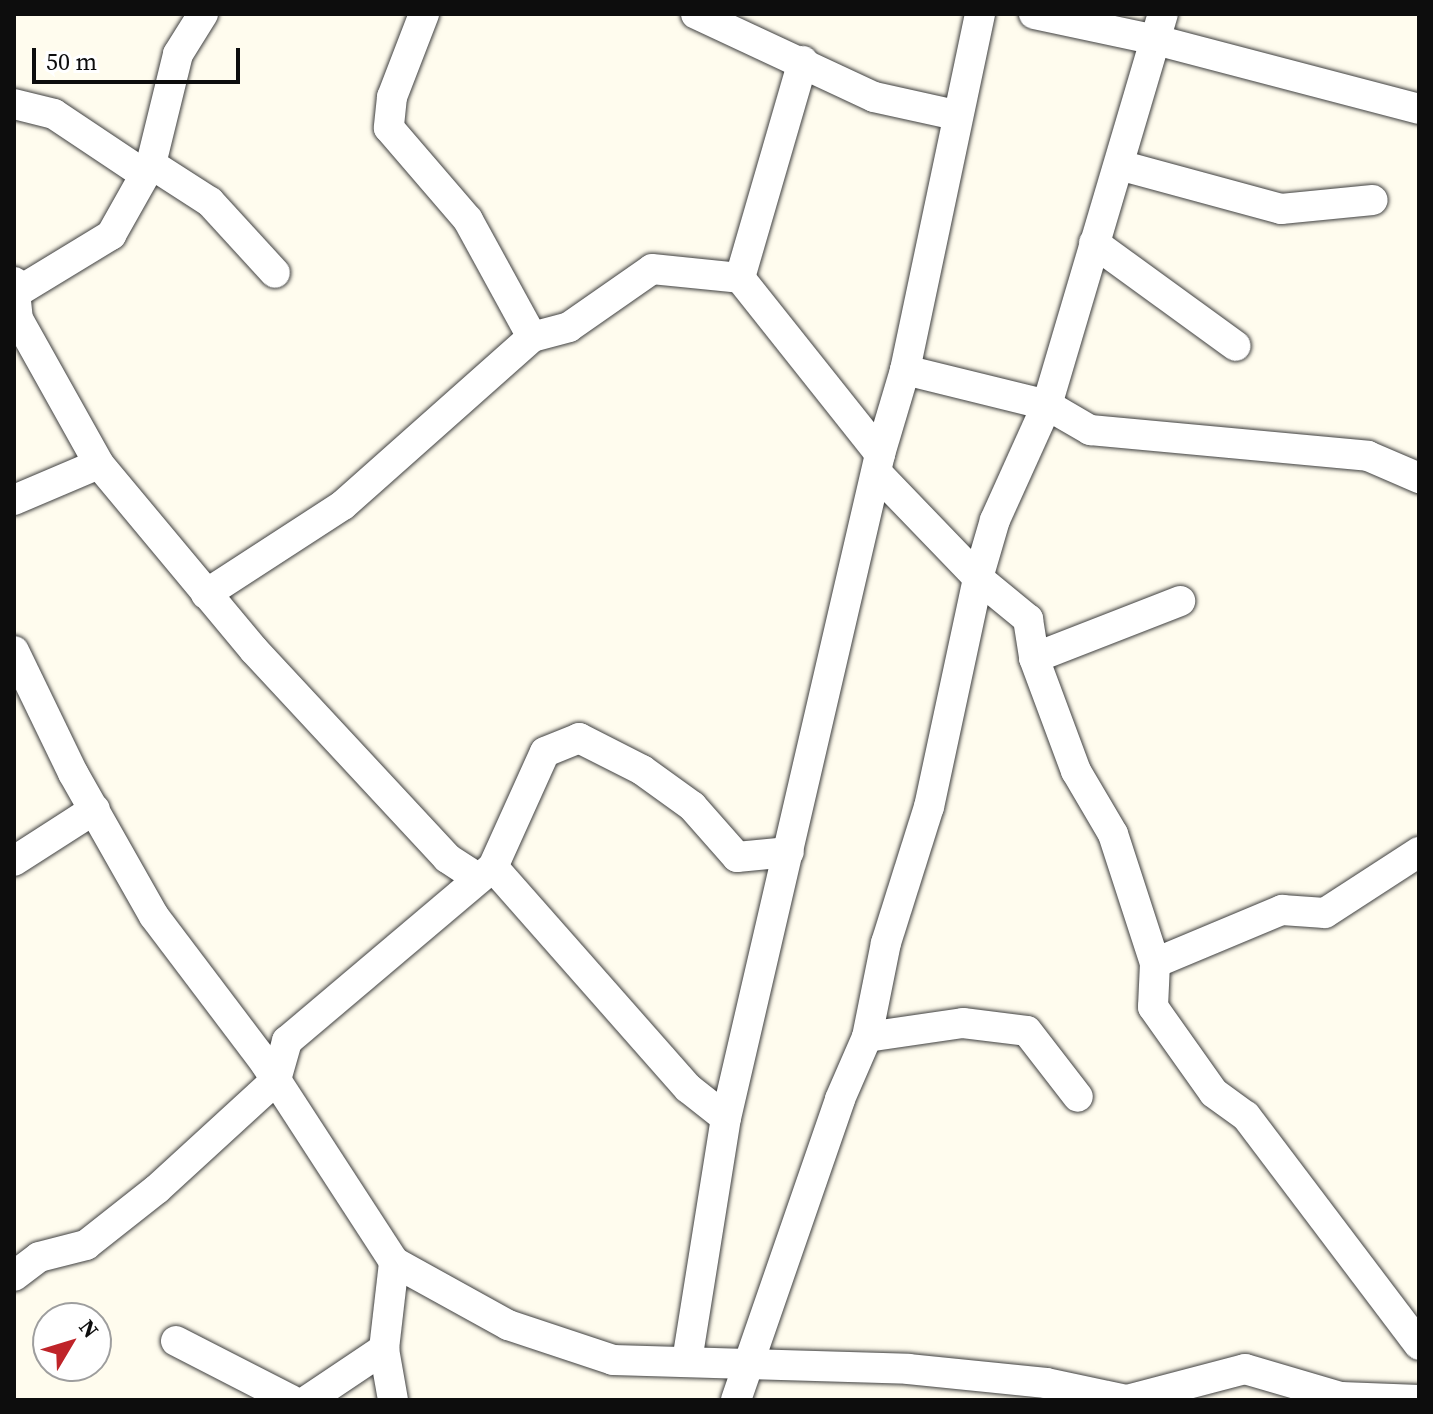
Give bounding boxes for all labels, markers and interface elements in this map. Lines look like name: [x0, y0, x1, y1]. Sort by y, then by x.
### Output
scale bar: [36, 32, 244, 82]
text: 50 m: [46, 45, 97, 78]
north arrow: [32, 1302, 112, 1382]
text: N: [73, 1313, 106, 1344]

